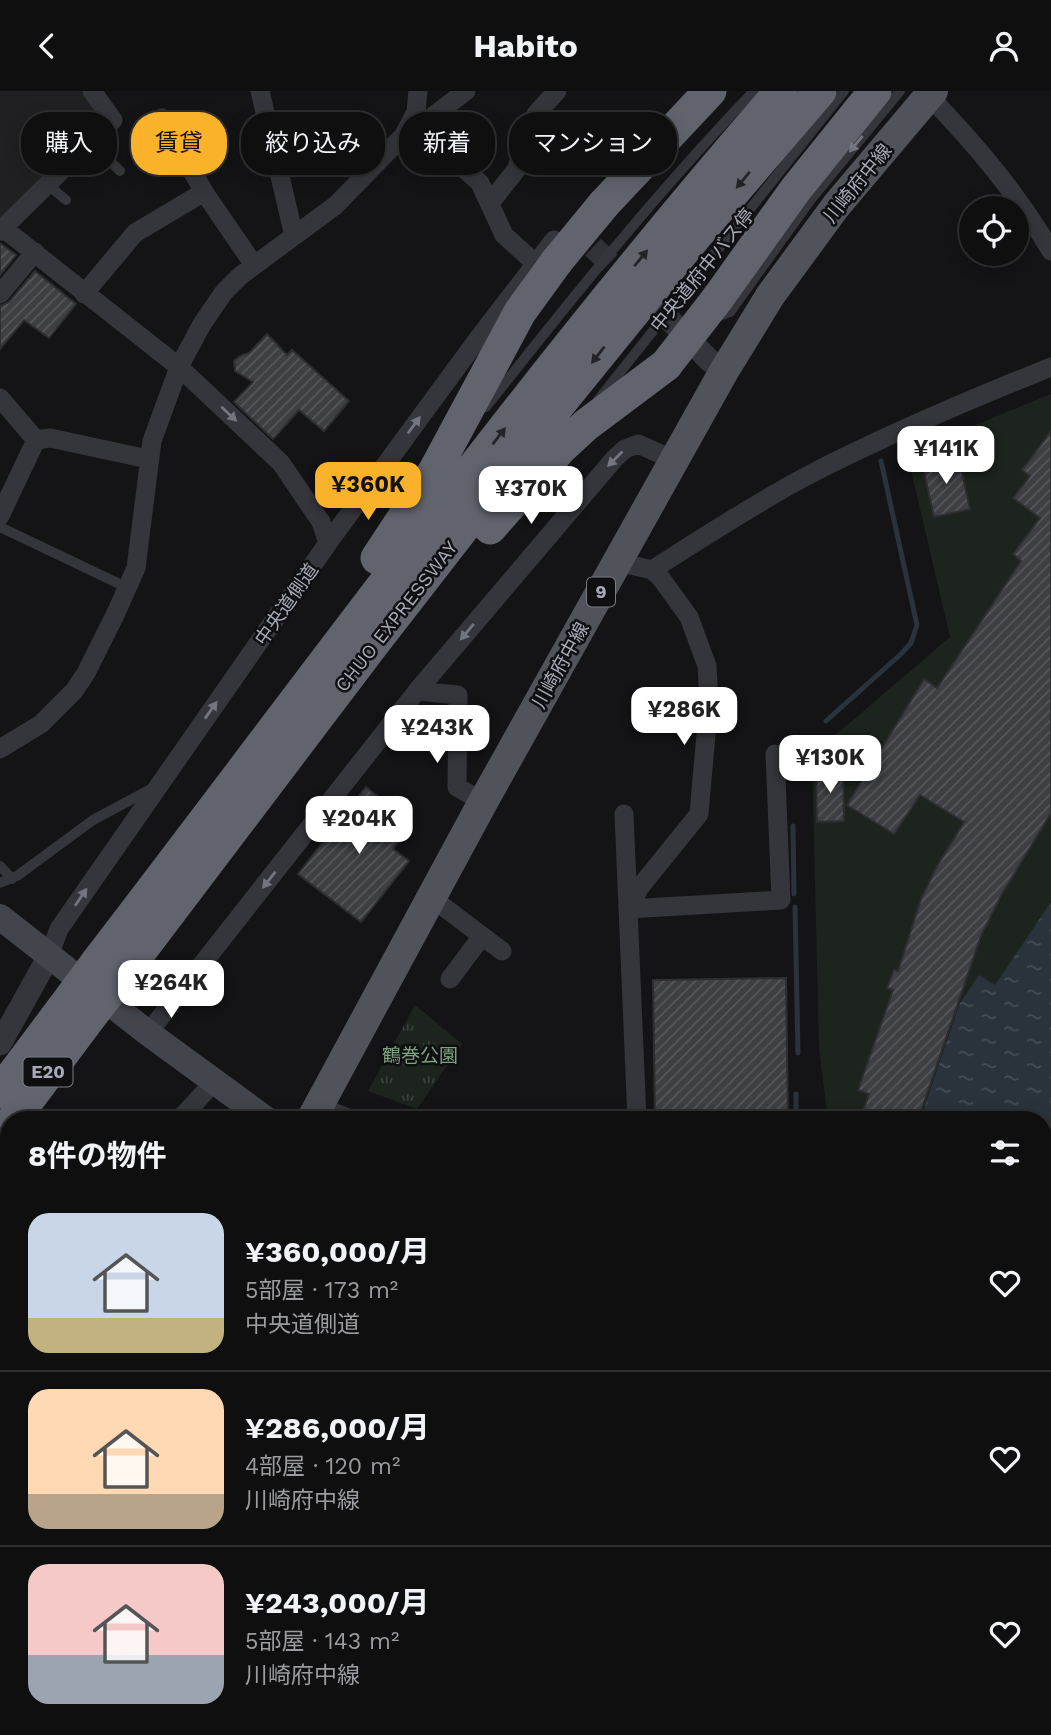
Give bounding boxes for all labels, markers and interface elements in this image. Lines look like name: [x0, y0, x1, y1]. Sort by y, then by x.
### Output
icon: back: [28, 27, 66, 65]
text: Habito: [473, 27, 578, 65]
icon: person: [985, 27, 1023, 65]
chip: 購入: [21, 112, 117, 175]
chip: 賃貸: [131, 112, 227, 175]
chip: 絞り込み: [241, 112, 385, 175]
chip: 新着: [399, 112, 495, 175]
chip: マンション: [509, 112, 677, 175]
one-way arrow: [849, 134, 864, 152]
street label: 川崎府中線: [819, 139, 896, 227]
one-way arrow: [735, 171, 751, 189]
map controls: [959, 196, 1029, 266]
button: locate: [959, 196, 1029, 266]
street label: 中央道府中バス停: [646, 204, 759, 337]
one-way arrow: [634, 250, 649, 268]
one-way arrow: [591, 346, 606, 364]
one-way arrow: [220, 406, 238, 422]
one-way arrow: [407, 416, 421, 434]
one-way arrow: [492, 427, 507, 445]
pin: ¥141K: [897, 427, 995, 486]
text: ¥141K: [913, 435, 979, 462]
one-way arrow: [606, 451, 623, 468]
pin: ¥360K: [319, 463, 417, 522]
pin: ¥370K: [482, 467, 580, 526]
text: ¥360K: [331, 471, 405, 498]
text: ¥370K: [495, 475, 567, 502]
street label: CHUO EXPRESSWAY: [330, 536, 462, 696]
street label: 中央道側道: [250, 559, 323, 650]
road number: 9: [587, 577, 615, 607]
street label: 川崎府中線: [527, 618, 594, 712]
one-way arrow: [460, 624, 475, 641]
pin: ¥286K: [635, 687, 733, 747]
text: ¥286K: [647, 696, 721, 723]
one-way arrow: [204, 701, 218, 719]
pin: ¥243K: [388, 705, 486, 765]
text: ¥243K: [400, 714, 474, 741]
pin: ¥130K: [781, 735, 879, 795]
text: ¥130K: [795, 744, 865, 771]
pin: ¥204K: [310, 797, 408, 856]
text: ¥204K: [322, 805, 396, 832]
one-way arrow: [261, 870, 276, 888]
one-way arrow: [74, 888, 88, 906]
pin: ¥264K: [122, 961, 220, 1020]
text: ¥264K: [134, 969, 208, 996]
park label: 鶴巻公園: [382, 1044, 458, 1067]
road number: E20: [23, 1057, 72, 1087]
icon: filters: [986, 1134, 1024, 1172]
text: 8件の物件: [28, 1138, 167, 1173]
text: ¥360,000/月: [245, 1234, 430, 1269]
icon: home: [84, 1241, 168, 1325]
icon: heart: [986, 1264, 1024, 1302]
text: 5部屋 · 173 m²: [245, 1277, 398, 1304]
text: 中央道側道: [245, 1311, 360, 1338]
text: ¥286,000/月: [245, 1410, 430, 1445]
icon: home: [84, 1417, 168, 1501]
icon: heart: [986, 1440, 1024, 1478]
text: 4部屋 · 120 m²: [245, 1453, 400, 1480]
text: 川崎府中線: [245, 1487, 360, 1514]
text: ¥243,000/月: [245, 1585, 429, 1620]
icon: home: [84, 1592, 168, 1676]
icon: heart: [986, 1615, 1024, 1653]
text: 5部屋 · 143 m²: [245, 1628, 399, 1655]
text: 川崎府中線: [245, 1662, 360, 1689]

